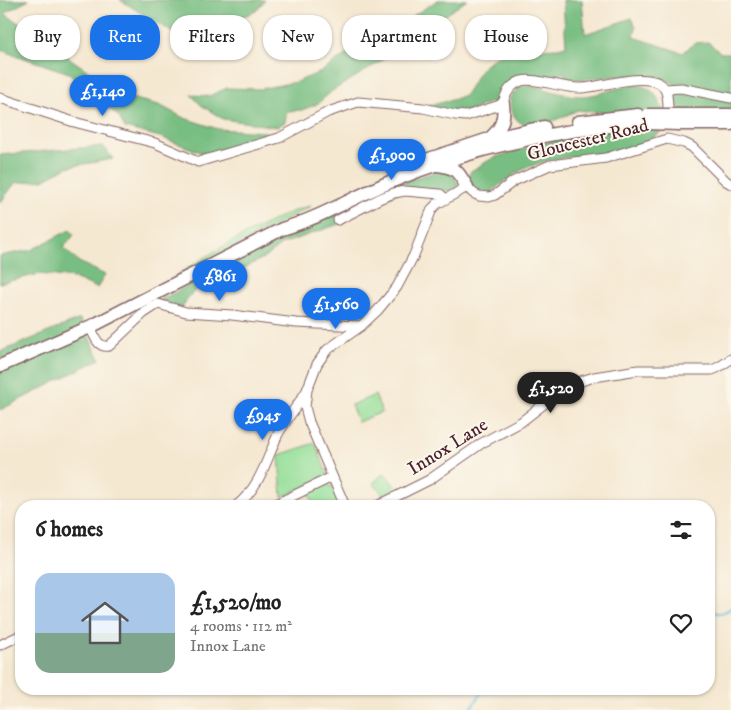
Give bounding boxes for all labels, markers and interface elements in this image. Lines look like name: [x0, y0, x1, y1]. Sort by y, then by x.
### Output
chip: Buy: [15, 15, 80, 60]
chip: Rent: [90, 15, 160, 60]
chip: Filters: [170, 15, 253, 60]
chip: New: [263, 15, 332, 60]
chip: Apartment: [342, 15, 455, 60]
chip: House: [465, 15, 547, 60]
pin: £1,140: [62, 74, 144, 117]
text: £1,140: [81, 81, 125, 101]
street label: Gloucester Road: [525, 114, 652, 166]
pin: £1,900: [351, 138, 433, 181]
text: £1,900: [369, 145, 415, 165]
pin: £861: [190, 260, 250, 302]
text: £861: [203, 266, 237, 286]
pin: £1,560: [295, 288, 377, 330]
text: £1,560: [313, 294, 359, 314]
pin: £1,520: [510, 372, 592, 414]
text: £1,520: [528, 378, 574, 398]
pin: £945: [233, 398, 293, 441]
text: £945: [245, 405, 281, 425]
street label: Innox Lane: [404, 413, 492, 481]
icon: filters: [667, 516, 695, 544]
text: 6 homes: [35, 517, 103, 543]
text: £1,520/mo: [190, 590, 281, 616]
icon: home: [75, 593, 135, 653]
icon: heart: [667, 609, 695, 637]
text: 4 rooms · 112 m²: [190, 616, 292, 636]
text: Innox Lane: [190, 636, 266, 656]

